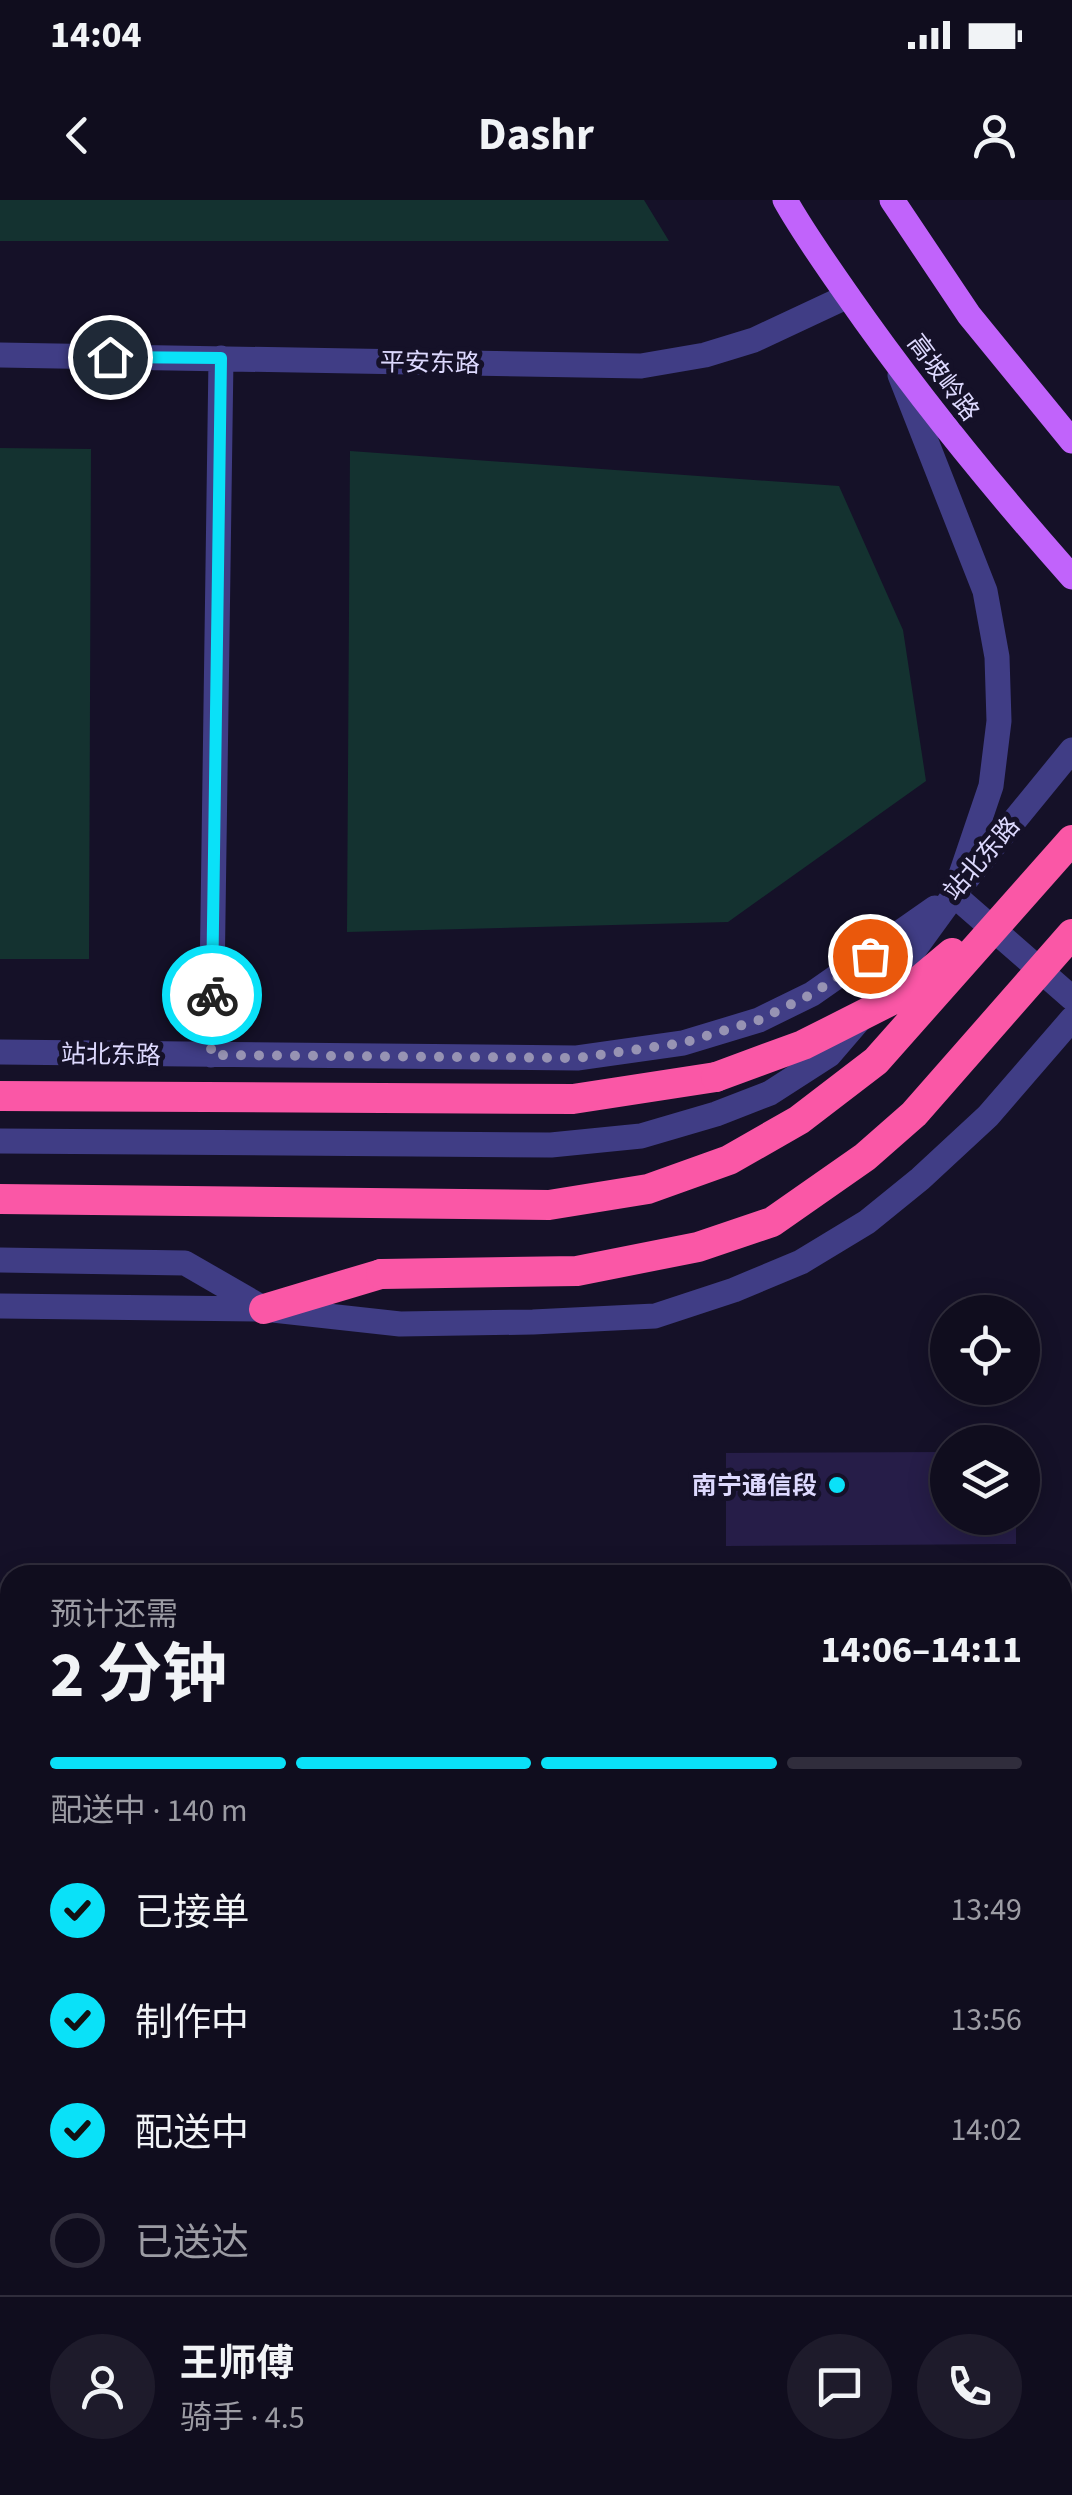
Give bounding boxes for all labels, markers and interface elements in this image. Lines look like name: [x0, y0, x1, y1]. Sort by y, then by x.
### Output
text: 14:04: [50, 8, 142, 62]
text: Dashr: [478, 103, 594, 167]
icon: back: [50, 108, 105, 163]
icon: person: [967, 108, 1022, 163]
pin: [68, 315, 153, 400]
street label: 高坡岭路: [899, 327, 988, 428]
icon: home: [83, 330, 138, 385]
street label: 平安东路: [380, 344, 480, 382]
street label: 站北东路: [935, 809, 1028, 908]
pin: [828, 914, 913, 999]
icon: bag: [843, 929, 898, 984]
courier: [162, 945, 262, 1045]
icon: bike: [185, 968, 240, 1023]
street label: 站北东路: [61, 1036, 161, 1074]
map controls: [930, 1295, 1040, 1535]
button: locate: [930, 1295, 1040, 1405]
button: layers: [930, 1425, 1040, 1535]
place label: 南宁通信段: [692, 1468, 817, 1504]
marker: 南宁通信段: [826, 1474, 848, 1496]
text: 预计还需: [50, 1592, 178, 1638]
text: 14:06–14:11: [820, 1623, 1022, 1677]
text: 2 分钟: [50, 1629, 227, 1722]
text: 配送中 · 140 m: [50, 1788, 247, 1834]
icon: check: [50, 1883, 105, 1938]
text: 已接单: [135, 1886, 249, 1940]
text: 13:49: [950, 1887, 1022, 1933]
icon: check: [50, 1993, 105, 2048]
text: 制作中: [135, 1996, 249, 2050]
text: 13:56: [950, 1997, 1022, 2043]
icon: check: [50, 2103, 105, 2158]
text: 配送中: [135, 2106, 249, 2160]
text: 14:02: [950, 2107, 1022, 2153]
text: 已送达: [135, 2216, 249, 2270]
button: person: [50, 2334, 155, 2439]
button: chat: [787, 2334, 892, 2439]
button: phone: [917, 2334, 1022, 2439]
text: 王师傅: [180, 2337, 294, 2391]
text: 骑手 · 4.5: [180, 2395, 305, 2441]

